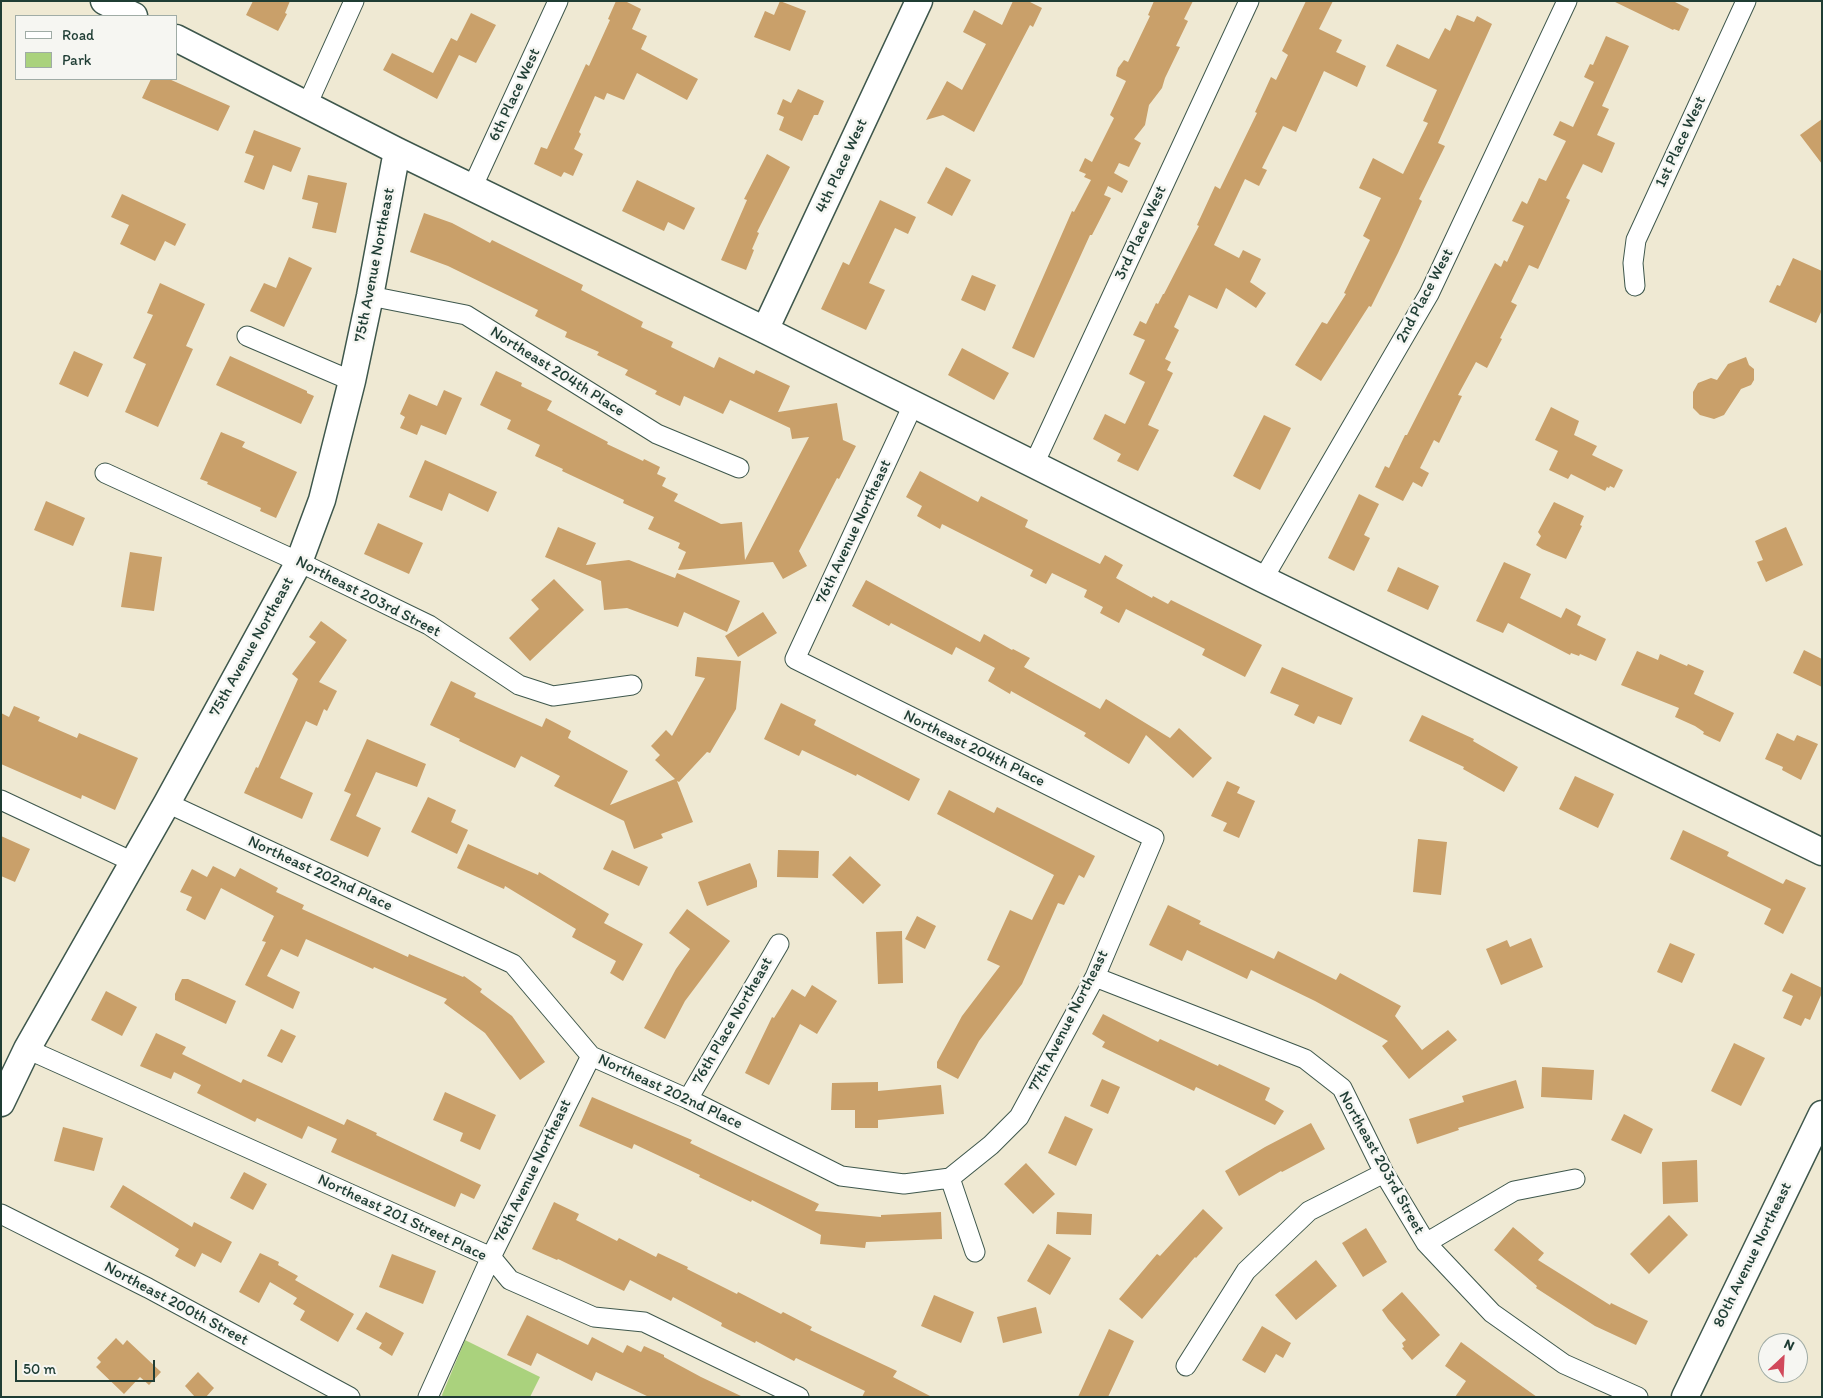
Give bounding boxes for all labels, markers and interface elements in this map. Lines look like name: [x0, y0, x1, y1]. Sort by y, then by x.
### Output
legend: [15, 15, 178, 80]
text: Road: [62, 26, 94, 44]
street label: 6th Place West: [485, 45, 545, 145]
text: Park: [62, 51, 92, 69]
street label: 1st Place West: [1651, 93, 1711, 191]
street label: 4th Place West: [812, 116, 872, 216]
street label: 3rd Place West: [1111, 183, 1171, 283]
street label: 75th Avenue Northeast: [351, 186, 399, 344]
street label: 2nd Place West: [1392, 246, 1458, 346]
street label: Northeast 204th Place: [486, 323, 628, 421]
street label: 76th Avenue Northeast: [812, 457, 896, 607]
street label: Northeast 203rd Street: [292, 552, 444, 642]
street label: 75th Avenue Northeast: [206, 574, 298, 720]
street label: Northeast 204th Place: [900, 706, 1048, 792]
street label: Northeast 202nd Place: [245, 832, 395, 916]
street label: 77th Avenue Northeast: [1025, 947, 1113, 1095]
street label: 76th Place Northeast: [689, 954, 777, 1088]
street label: Northeast 202nd Place: [595, 1050, 745, 1134]
street label: Northeast 203rd Street: [1334, 1088, 1428, 1238]
street label: 76th Avenue Northeast: [490, 1096, 576, 1246]
street label: Northeast 201 Street Place: [314, 1170, 490, 1266]
street label: 80th Avenue Northeast: [1710, 1179, 1796, 1331]
street label: Northeast 200th Street: [101, 1258, 251, 1350]
north arrow: [1758, 1333, 1808, 1383]
text: N: [1781, 1335, 1797, 1355]
scale bar: [18, 1350, 158, 1382]
text: 50 m: [23, 1360, 56, 1378]

